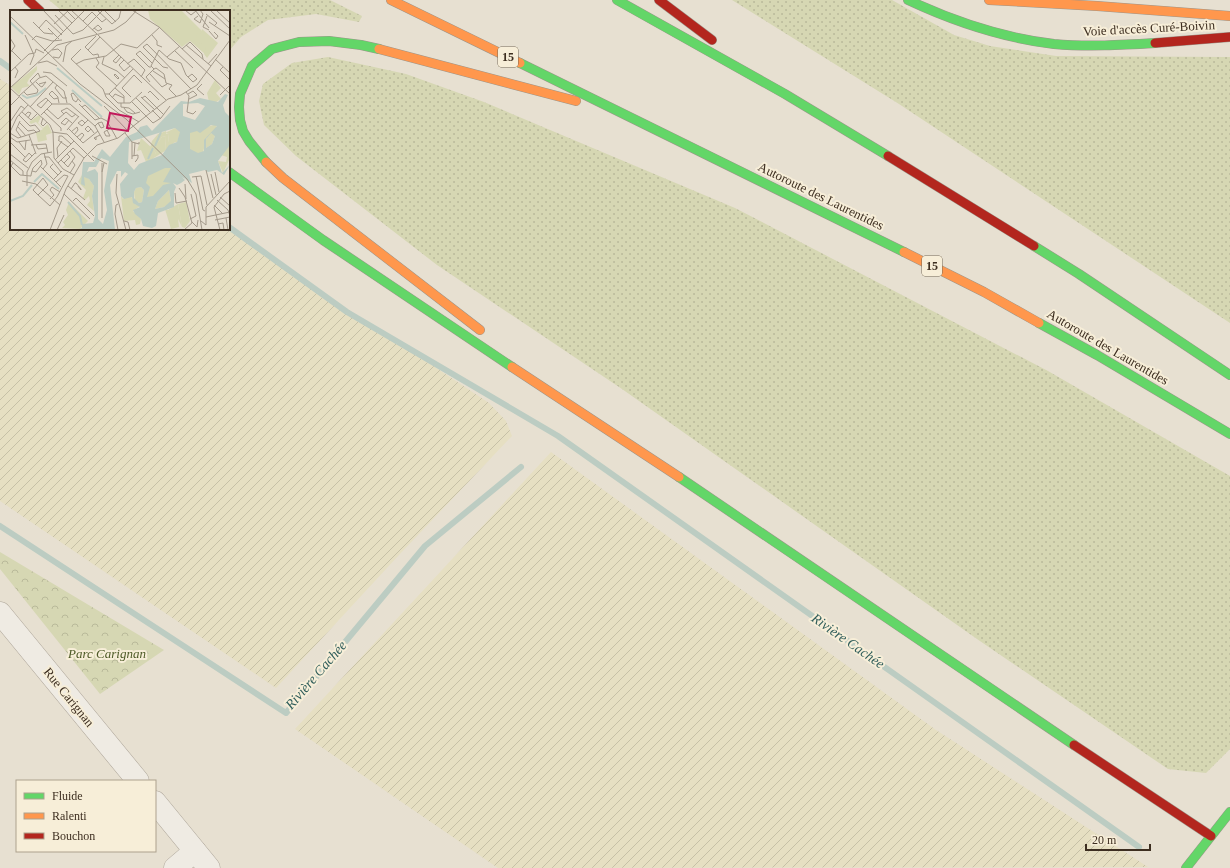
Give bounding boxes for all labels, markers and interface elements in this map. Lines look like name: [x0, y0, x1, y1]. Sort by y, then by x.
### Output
inset map: [10, 10, 230, 230]
street label: Voie d'accès Curé-Boivin: [1083, 17, 1216, 39]
road number: 15: [498, 47, 518, 67]
street label: Autoroute des Laurentides: [756, 159, 886, 233]
road number: 15: [922, 256, 942, 276]
street label: Autoroute des Laurentides: [1045, 306, 1171, 388]
water label: Rivière Cachée: [808, 610, 887, 672]
water label: Rivière Cachée: [282, 638, 350, 713]
park label: Parc Carignan: [67, 646, 146, 661]
street label: Rue Carignan: [41, 664, 98, 730]
legend: [16, 780, 156, 852]
text: Fluide: [52, 789, 83, 803]
text: Ralenti: [52, 809, 87, 823]
scale bar: [1086, 826, 1150, 852]
text: Bouchon: [52, 829, 95, 843]
text: 20 m: [1092, 833, 1117, 847]

